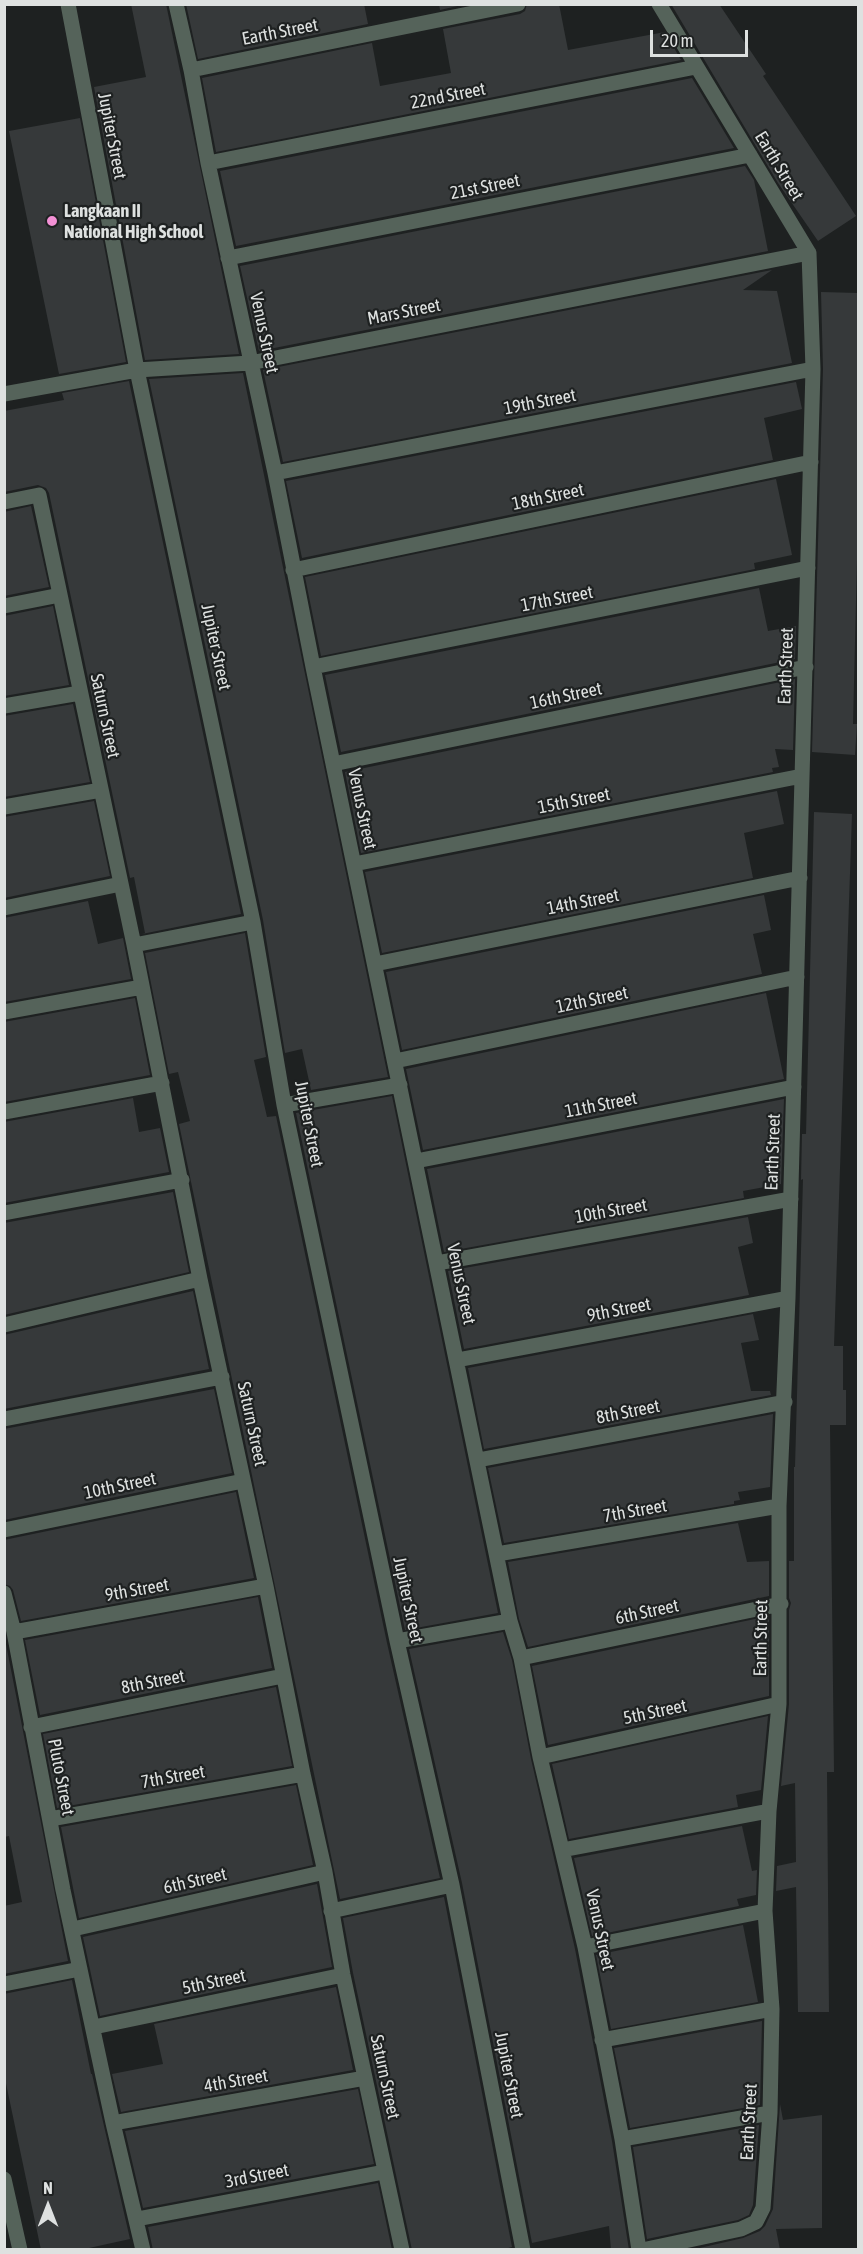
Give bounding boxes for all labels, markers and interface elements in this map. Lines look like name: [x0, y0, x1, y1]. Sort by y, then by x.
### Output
street label: Earth Street: [240, 14, 320, 50]
scale bar: [653, 18, 750, 56]
text: 20 m: [661, 30, 693, 51]
street label: 22nd Street: [409, 78, 487, 114]
street label: Jupiter Street: [93, 91, 131, 181]
street label: Earth Street: [750, 127, 808, 205]
street label: 21st Street: [448, 170, 522, 204]
place label: Langkaan II National High School: [64, 200, 203, 242]
marker: Langkaan II National High School: [45, 214, 59, 228]
street label: Venus Street: [245, 291, 283, 375]
street label: Mars Street: [366, 294, 442, 330]
street label: 19th Street: [502, 384, 578, 420]
street label: 18th Street: [510, 479, 586, 515]
street label: 17th Street: [519, 581, 595, 617]
street label: Jupiter Street: [196, 602, 236, 692]
street label: Earth Street: [774, 627, 798, 705]
street label: Saturn Street: [86, 672, 124, 760]
street label: 16th Street: [528, 678, 604, 714]
street label: Venus Street: [343, 767, 381, 851]
street label: 15th Street: [536, 783, 612, 819]
street label: 14th Street: [545, 884, 621, 920]
street label: 12th Street: [554, 982, 630, 1018]
street label: Jupiter Street: [290, 1079, 328, 1169]
street label: 11th Street: [563, 1087, 639, 1123]
street label: Earth Street: [761, 1113, 785, 1191]
street label: 10th Street: [573, 1194, 649, 1228]
street label: Venus Street: [442, 1242, 480, 1326]
street label: 9th Street: [585, 1293, 653, 1327]
street label: Saturn Street: [233, 1380, 271, 1468]
street label: 8th Street: [594, 1395, 662, 1429]
street label: 10th Street: [82, 1468, 158, 1504]
street label: 7th Street: [601, 1495, 669, 1527]
street label: Jupiter Street: [388, 1555, 428, 1645]
street label: 9th Street: [103, 1574, 171, 1606]
street label: 6th Street: [613, 1595, 681, 1629]
street label: Earth Street: [750, 1599, 772, 1677]
street label: 8th Street: [119, 1665, 187, 1699]
street label: 5th Street: [621, 1695, 689, 1729]
street label: Pluto Street: [43, 1737, 79, 1817]
street label: 7th Street: [139, 1761, 207, 1793]
street label: 6th Street: [161, 1863, 229, 1899]
street label: Venus Street: [581, 1888, 619, 1972]
street label: 5th Street: [180, 1965, 248, 1999]
street label: Jupiter Street: [490, 2030, 528, 2120]
street label: Saturn Street: [366, 2033, 404, 2121]
street label: 4th Street: [202, 2065, 270, 2097]
street label: Earth Street: [736, 2083, 762, 2161]
street label: 3rd Street: [223, 2159, 291, 2193]
north arrow: [18, 2176, 78, 2236]
text: N: [43, 2179, 53, 2197]

